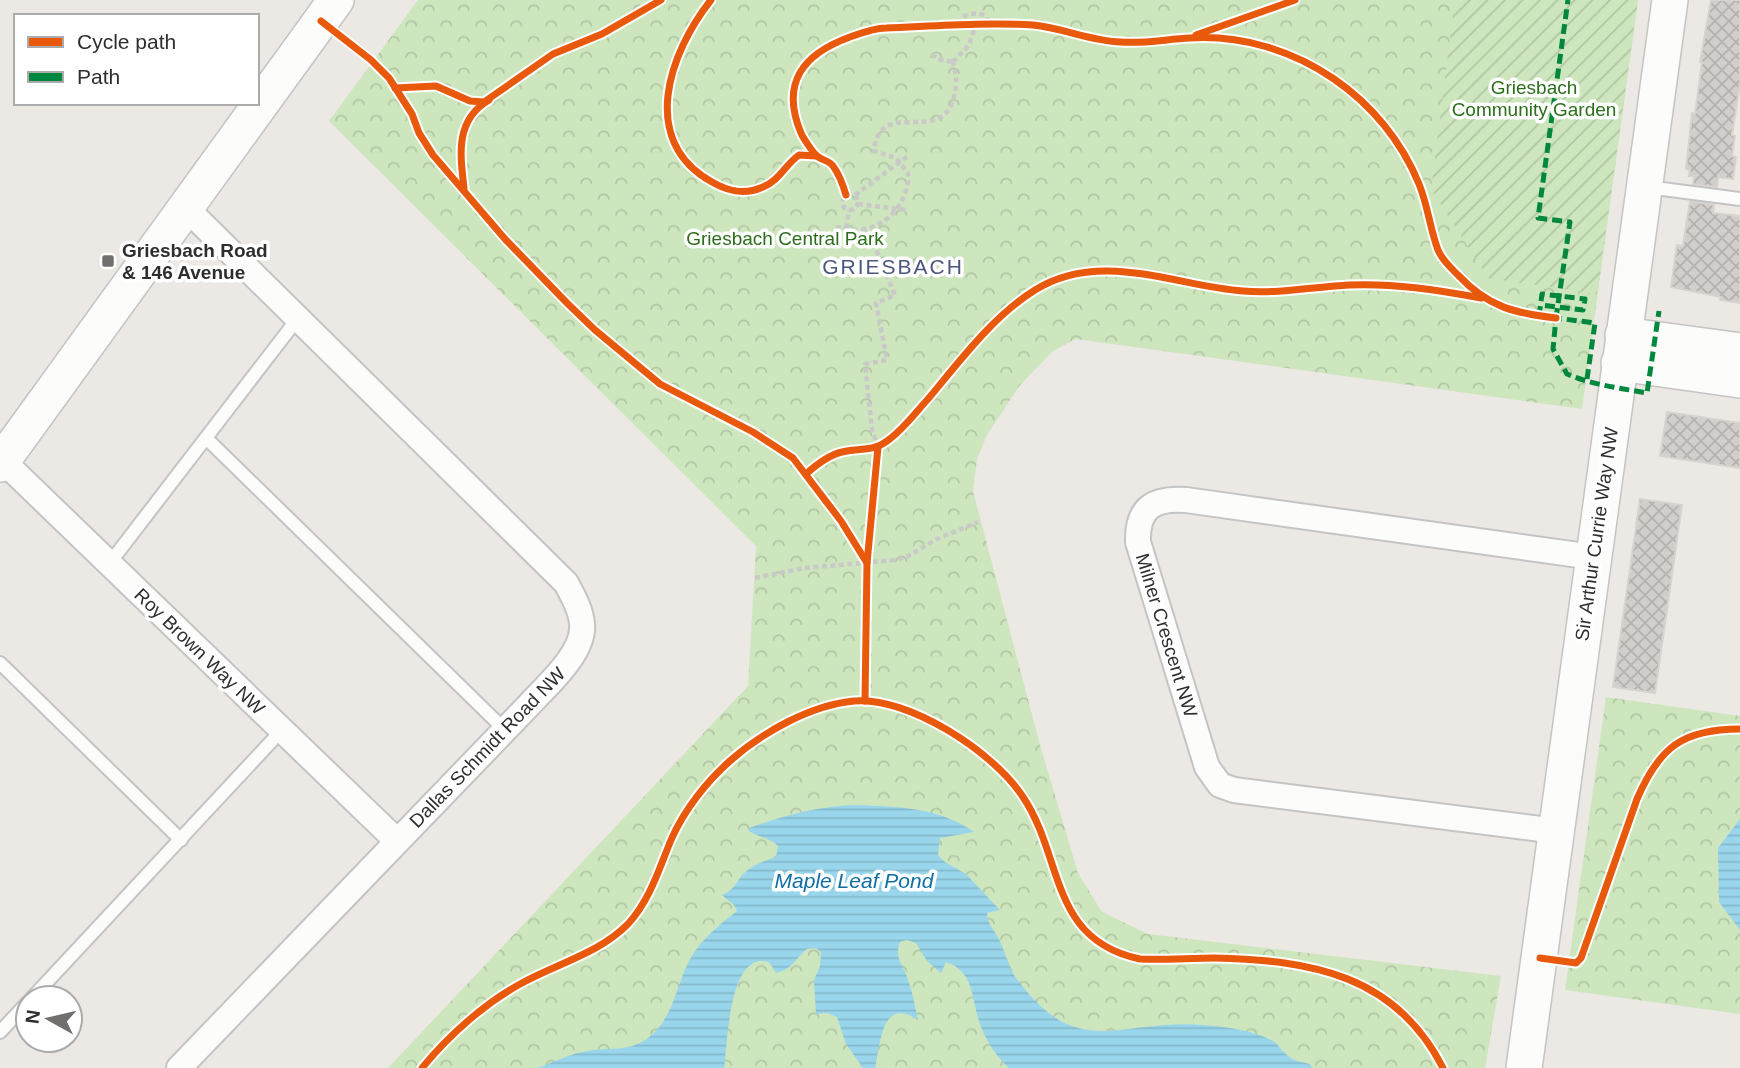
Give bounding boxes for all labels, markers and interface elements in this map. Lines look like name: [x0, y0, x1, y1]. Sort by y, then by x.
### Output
legend: [14, 14, 259, 105]
text: Cycle path: [77, 30, 176, 53]
text: Path: [77, 65, 120, 88]
park label: Griesbach Community Garden: [1452, 77, 1616, 120]
park label: Griesbach Central Park: [686, 228, 884, 249]
place label: Griesbach Road & 146 Avenue: [122, 240, 268, 283]
marker: Griesbach Road & 146 Avenue: [100, 253, 116, 269]
district label: GRIESBACH: [822, 255, 964, 278]
street label: Sir Arthur Currie Way NW: [1571, 426, 1622, 642]
street label: Milner Crescent NW: [1132, 551, 1201, 720]
street label: Roy Brown Way NW: [130, 584, 269, 719]
street label: Dallas Schmidt Road NW: [405, 663, 569, 832]
water label: Maple Leaf Pond: [775, 869, 935, 892]
north arrow: [14, 984, 84, 1054]
text: N: [21, 1008, 44, 1025]

